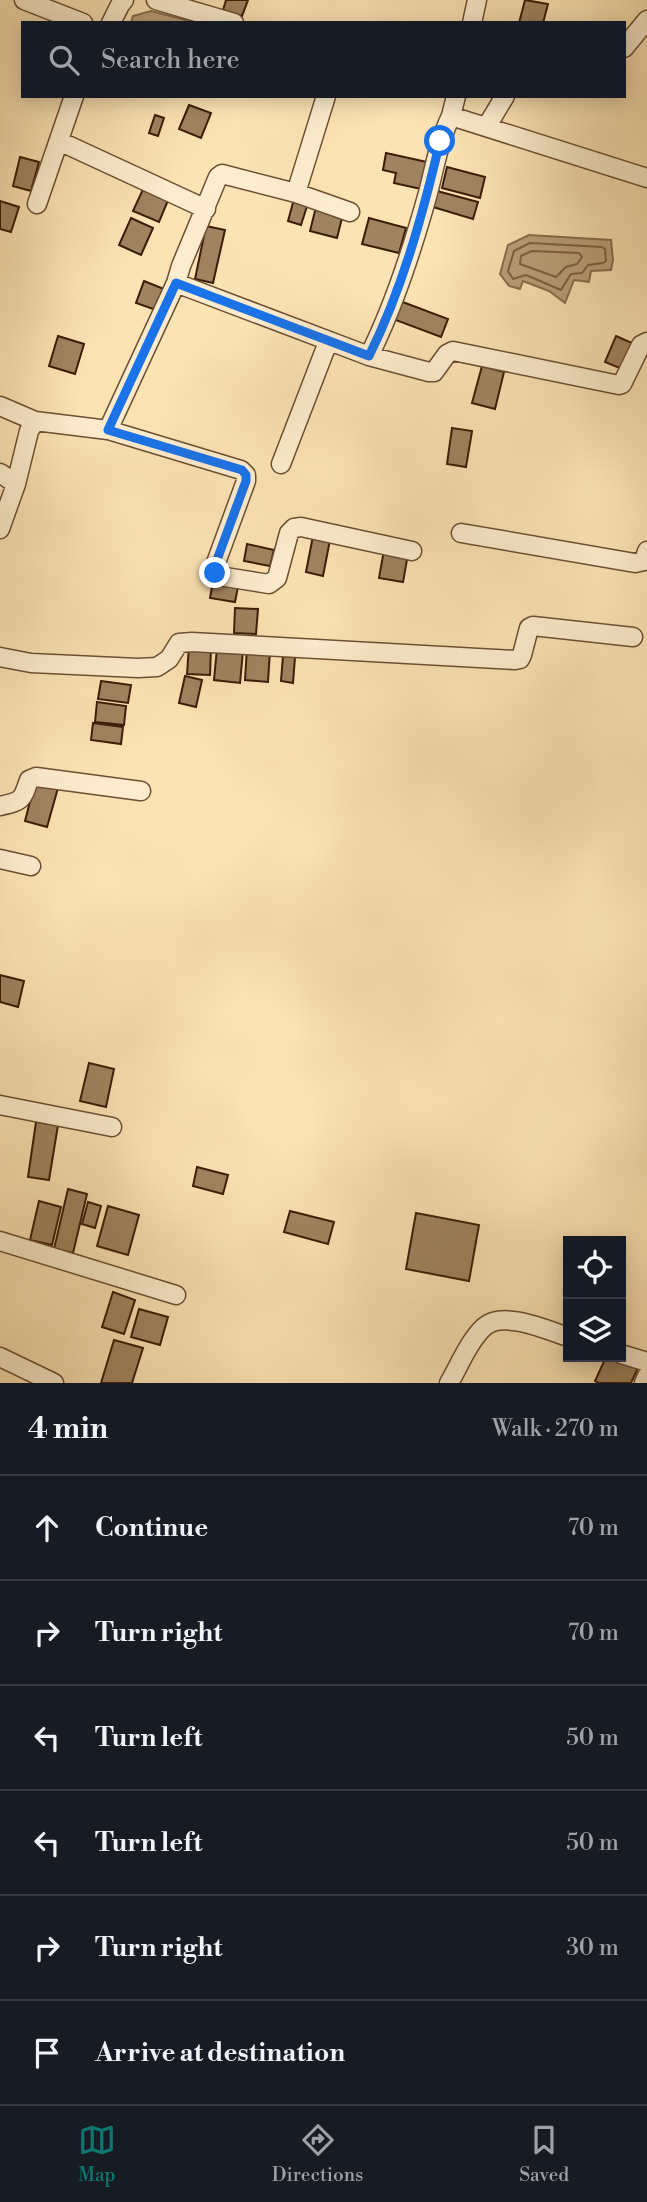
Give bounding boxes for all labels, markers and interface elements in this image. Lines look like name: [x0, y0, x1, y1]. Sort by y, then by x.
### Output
search box: [21, 21, 626, 98]
icon: search: [45, 41, 83, 79]
text: Search here: [101, 44, 240, 76]
route start: [424, 125, 455, 156]
route end: [199, 557, 230, 588]
map controls: [563, 1236, 626, 1362]
button: locate: [563, 1236, 626, 1299]
button: layers: [563, 1299, 626, 1362]
text: 4 min: [28, 1410, 108, 1448]
text: Walk · 270 m: [492, 1415, 619, 1443]
icon: ahead: [28, 1509, 66, 1547]
text: Continue: [95, 1512, 208, 1544]
text: 70 m: [568, 1514, 619, 1542]
icon: right: [28, 1614, 66, 1652]
text: Turn right: [95, 1617, 223, 1649]
text: 70 m: [568, 1619, 619, 1647]
icon: left: [28, 1719, 66, 1757]
text: Turn left: [95, 1722, 203, 1754]
text: 50 m: [566, 1724, 619, 1752]
icon: left: [28, 1824, 66, 1862]
text: Turn left: [95, 1827, 203, 1859]
text: 50 m: [566, 1829, 619, 1857]
icon: right: [28, 1929, 66, 1967]
text: Turn right: [95, 1932, 223, 1964]
text: 30 m: [566, 1934, 619, 1962]
icon: arrive: [28, 2034, 66, 2072]
text: Arrive at destination: [95, 2037, 345, 2069]
tab: Map: [78, 2121, 116, 2187]
tab: Directions: [272, 2121, 363, 2187]
tab: Saved: [519, 2121, 569, 2187]

